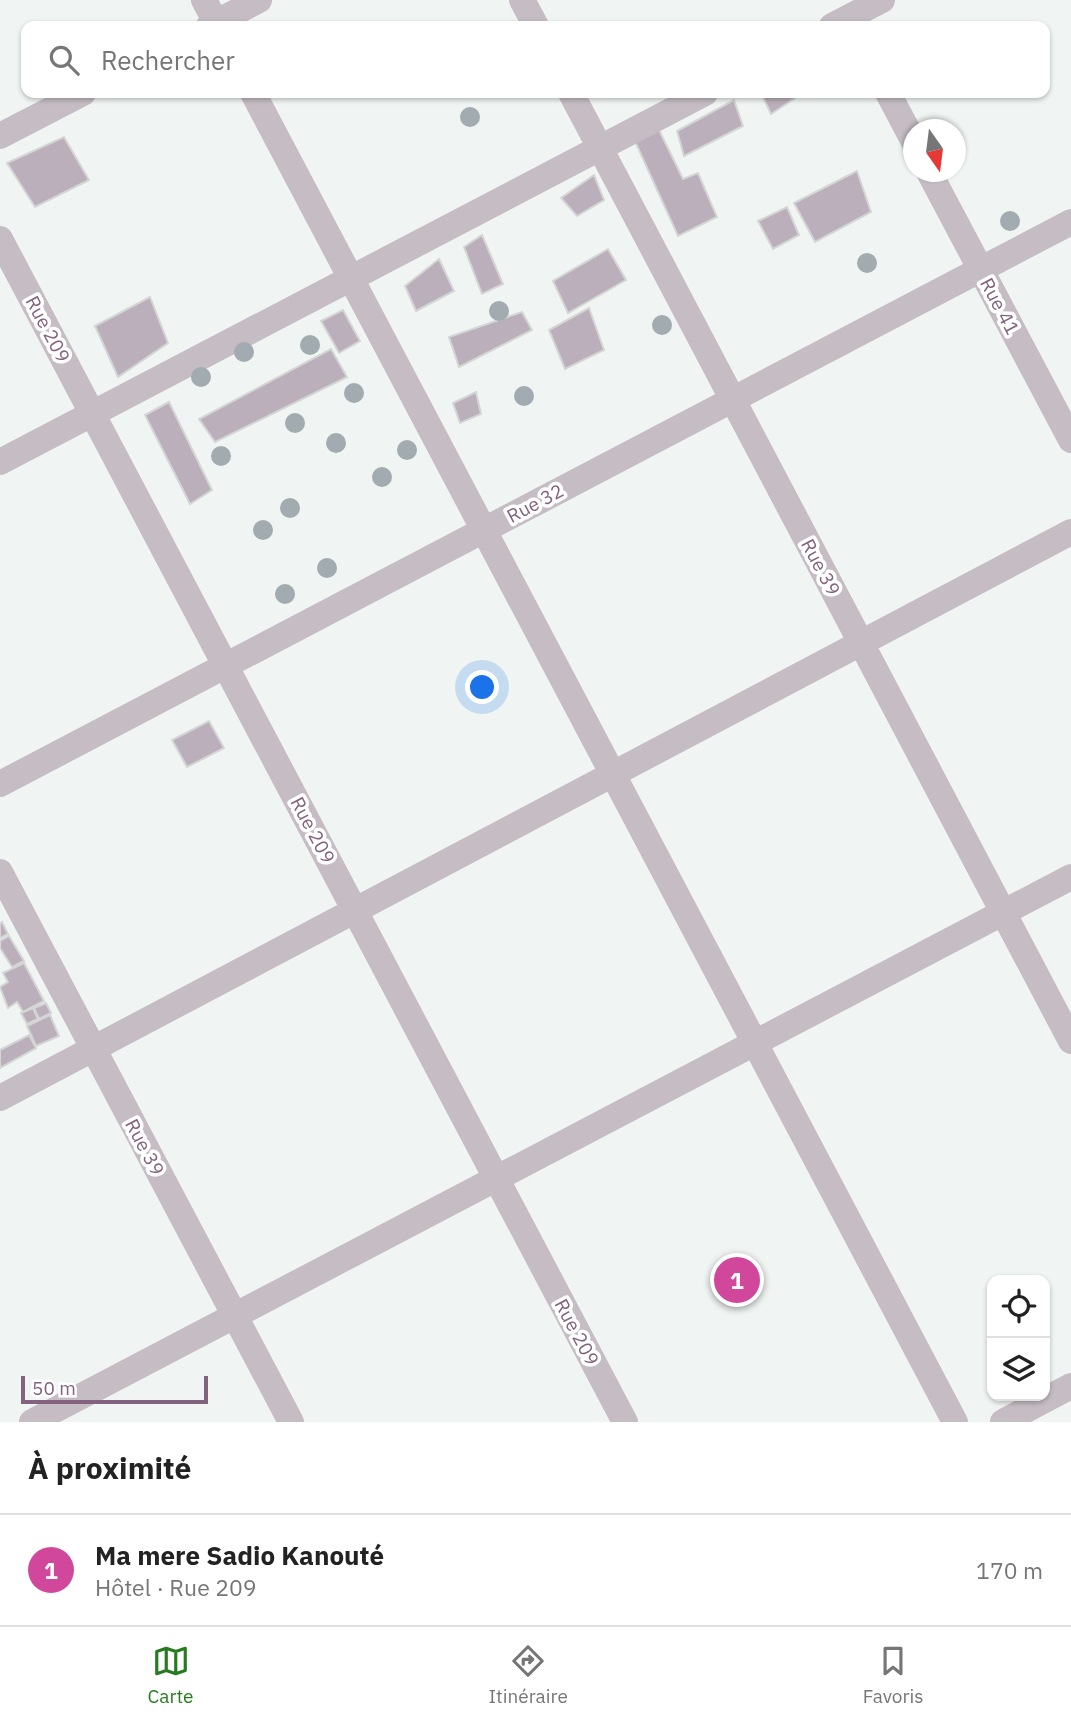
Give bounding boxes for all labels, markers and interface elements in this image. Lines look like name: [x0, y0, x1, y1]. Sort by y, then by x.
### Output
search box: [21, 21, 1050, 98]
icon: search: [45, 41, 83, 79]
text: Rechercher: [101, 43, 235, 77]
north arrow: [903, 119, 966, 182]
street label: Rue 41: [975, 274, 1025, 338]
street label: Rue 209: [20, 292, 76, 366]
street label: Rue 32: [503, 478, 567, 528]
street label: Rue 39: [796, 535, 846, 599]
your location: [465, 670, 499, 704]
street label: Rue 209: [285, 793, 341, 867]
street label: Rue 39: [120, 1115, 170, 1179]
pin: 1: [714, 1254, 760, 1306]
map controls: [987, 1275, 1050, 1401]
button: locate: [987, 1275, 1050, 1338]
street label: Rue 209: [549, 1295, 605, 1369]
button: layers: [987, 1338, 1050, 1401]
scale bar: [21, 1373, 208, 1405]
text: 50 m: [32, 1376, 76, 1400]
text: À proximité: [28, 1448, 191, 1487]
text: Ma mere Sadio Kanouté: [95, 1538, 384, 1572]
text: 1: [44, 1555, 58, 1585]
text: 170 m: [976, 1555, 1043, 1585]
text: Hôtel · Rue 209: [95, 1572, 257, 1602]
tab: Carte: [147, 1642, 194, 1708]
tab: Itinéraire: [488, 1642, 568, 1708]
tab: Favoris: [863, 1642, 923, 1708]

